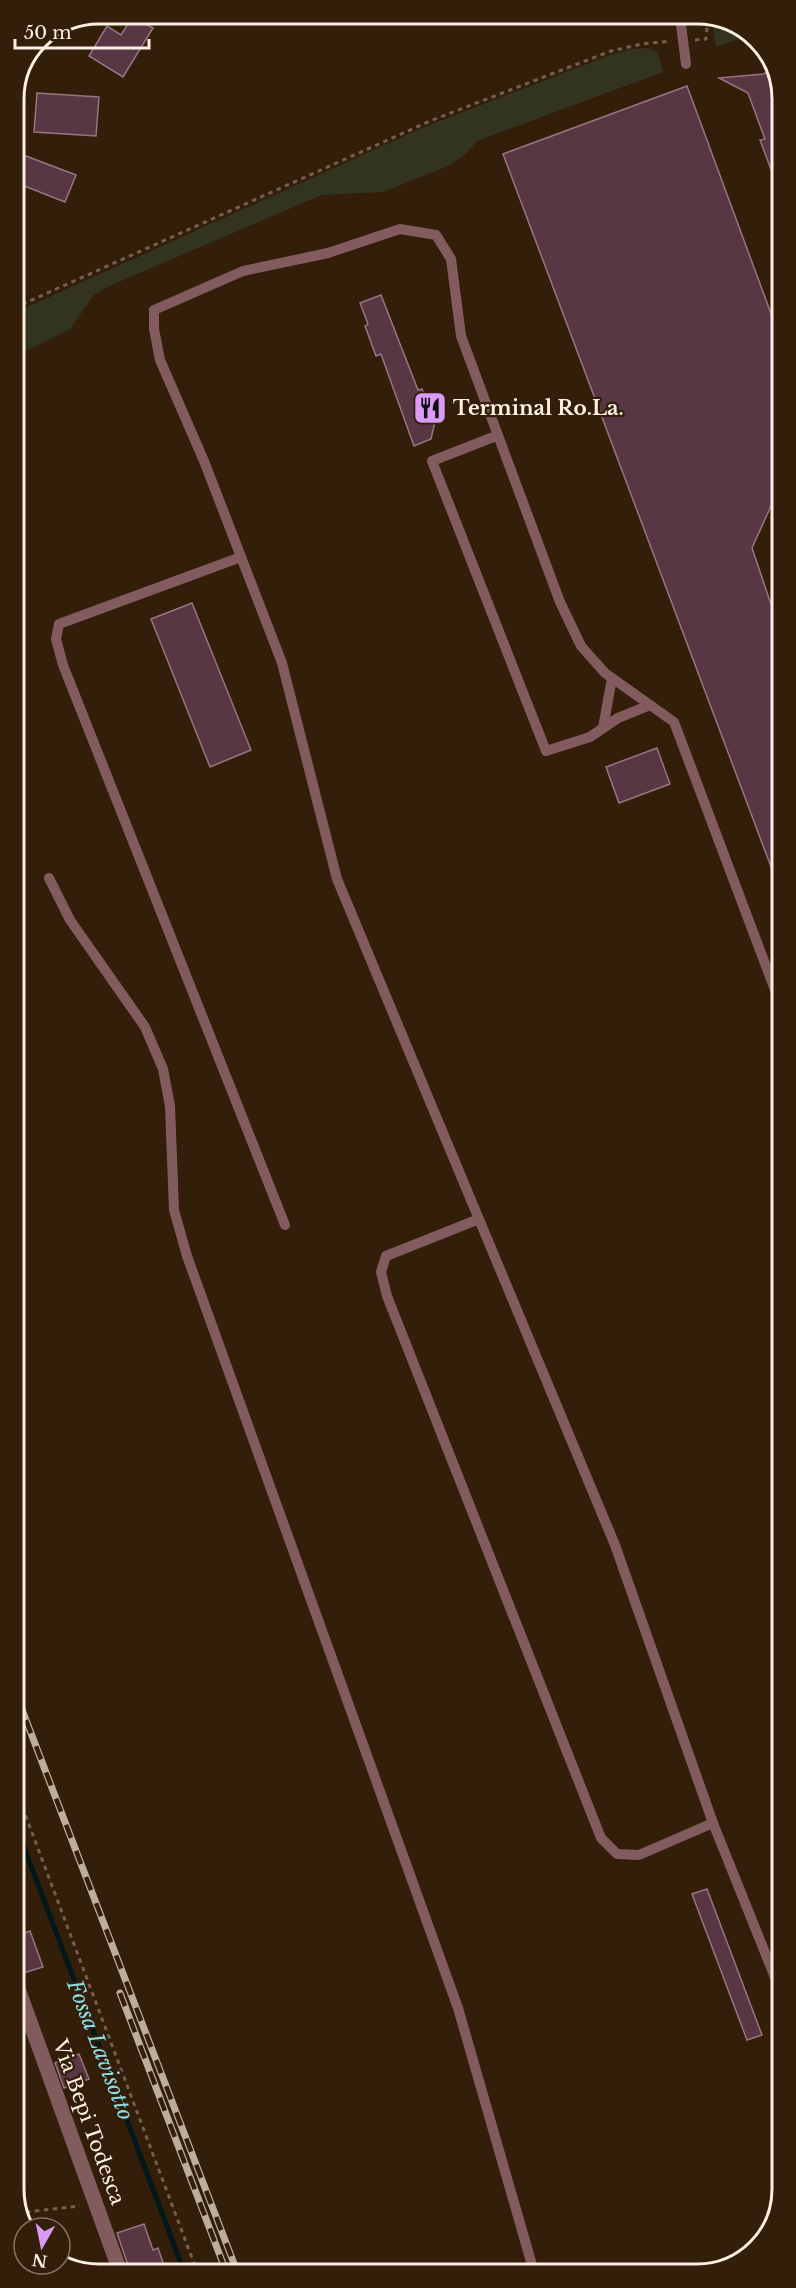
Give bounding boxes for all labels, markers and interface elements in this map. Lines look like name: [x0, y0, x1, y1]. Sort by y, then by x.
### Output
scale bar: [15, 12, 148, 50]
text: 50 m: [24, 22, 72, 44]
restaurant icon: Terminal Ro.La.: [412, 390, 448, 426]
place label: Terminal Ro.La.: [453, 396, 624, 420]
water label: Fossa Lavisotto: [61, 1975, 139, 2124]
street label: Via Bepi Todesca: [48, 2035, 130, 2209]
north arrow: [12, 2216, 72, 2276]
text: N: [31, 2250, 49, 2272]

